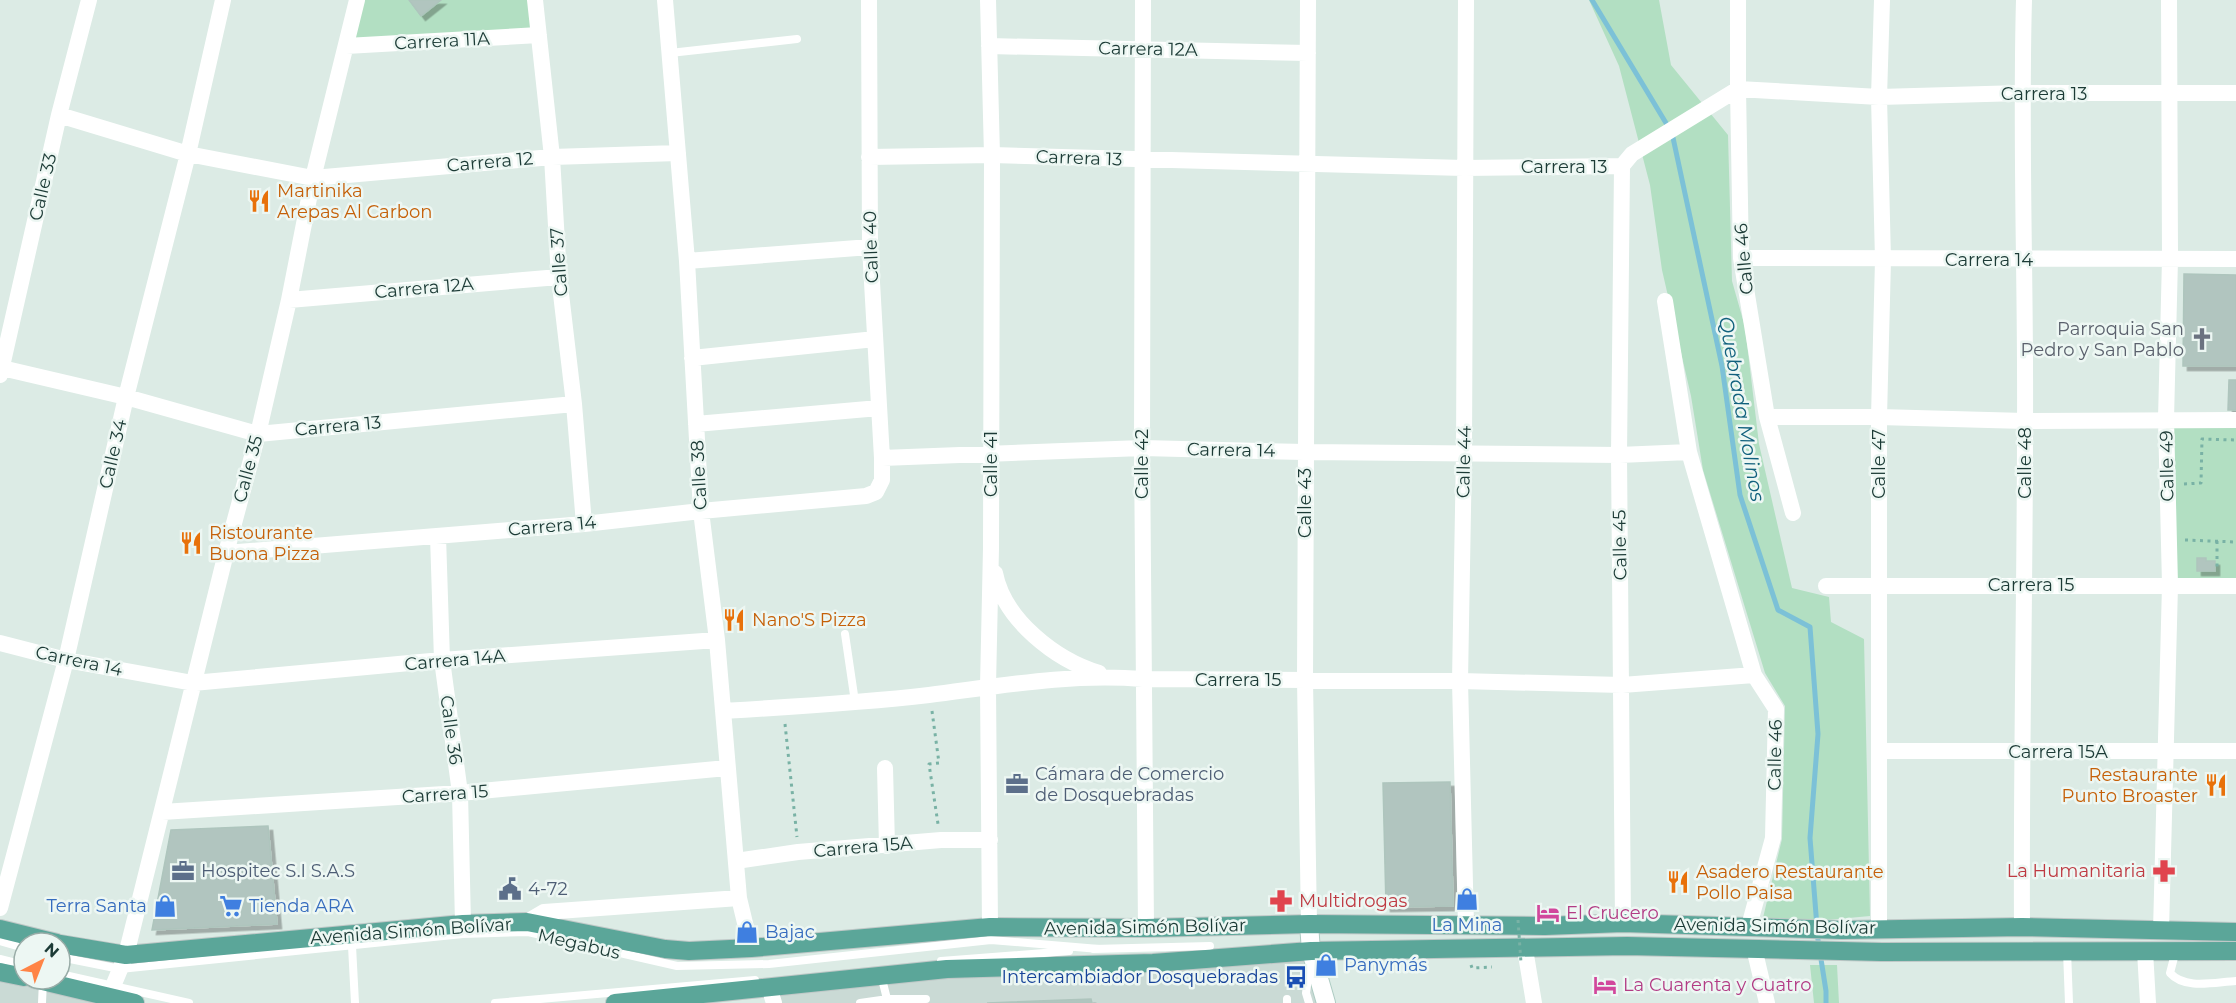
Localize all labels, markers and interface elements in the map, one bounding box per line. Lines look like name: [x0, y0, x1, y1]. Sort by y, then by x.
street label: Carrera 11A: [394, 28, 491, 54]
street label: Carrera 12A: [1098, 37, 1198, 61]
street label: Carrera 13: [2001, 83, 2087, 105]
street label: Carrera 13: [1035, 145, 1123, 171]
street label: Carrera 12: [446, 147, 534, 177]
street label: Calle 33: [25, 151, 61, 223]
street label: Carrera 13: [1521, 156, 1607, 178]
place label: Martinika Arepas Al Carbon: [277, 180, 432, 223]
restaurant icon: Martinika Arepas Al Carbon: [246, 188, 272, 214]
street label: Calle 40: [859, 210, 883, 284]
street label: Calle 46: [1730, 222, 1758, 296]
street label: Calle 37: [546, 227, 572, 297]
street label: Carrera 14: [1945, 249, 2033, 271]
street label: Carrera 12A: [373, 273, 475, 303]
water label: Quebrada Molinos: [1714, 314, 1770, 504]
place label: Parroquia San Pedro y San Pablo: [2021, 318, 2184, 361]
church icon: Parroquia San Pedro y San Pablo: [2189, 326, 2215, 352]
street label: Carrera 13: [294, 411, 382, 441]
street label: Calle 34: [94, 417, 132, 491]
street label: Calle 44: [1452, 426, 1476, 498]
street label: Calle 48: [2014, 427, 2036, 499]
street label: Calle 42: [1131, 429, 1153, 499]
street label: Calle 47: [1868, 429, 1890, 499]
street label: Calle 49: [2155, 430, 2179, 502]
street label: Calle 41: [980, 431, 1002, 497]
street label: Calle 35: [228, 433, 268, 505]
street label: Carrera 14: [1187, 438, 1275, 462]
street label: Calle 38: [686, 439, 712, 511]
street label: Calle 43: [1294, 468, 1316, 538]
street label: Calle 45: [1608, 510, 1632, 580]
street label: Carrera 14: [507, 511, 597, 541]
place label: Ristourante Buona Pizza: [209, 522, 320, 565]
restaurant icon: Ristourante Buona Pizza: [178, 530, 204, 556]
street label: Carrera 15: [1988, 574, 2074, 596]
restaurant icon: Nano'S Pizza: [721, 607, 747, 633]
place label: Nano'S Pizza: [752, 609, 867, 631]
street label: Carrera 14: [33, 641, 125, 681]
street label: Carrera 14A: [404, 645, 507, 675]
street label: Carrera 15: [1195, 669, 1281, 691]
street label: Calle 36: [435, 694, 467, 766]
street label: Calle 46: [1763, 719, 1787, 791]
street label: Carrera 15A: [2008, 741, 2108, 763]
place label: Cámara de Comercio de Dosquebradas: [1035, 763, 1224, 806]
place label: Restaurante Punto Broaster: [2062, 764, 2198, 807]
office icon: Cámara de Comercio de Dosquebradas: [1004, 771, 1030, 797]
restaurant icon: Restaurante Punto Broaster: [2203, 772, 2229, 798]
street label: Carrera 15: [401, 780, 489, 808]
street label: Carrera 15A: [812, 832, 914, 862]
office icon: Hospitec S.I S.A.S: [170, 858, 196, 884]
pharmacy icon: La Humanitaria: [2151, 858, 2177, 884]
place label: Hospitec S.I S.A.S: [201, 860, 355, 882]
place label: La Humanitaria: [2007, 860, 2146, 882]
place label: Asadero Restaurante Pollo Paisa: [1696, 861, 1884, 904]
restaurant icon: Asadero Restaurante Pollo Paisa: [1665, 869, 1691, 895]
public building icon: 4-72: [497, 876, 523, 902]
place label: 4-72: [528, 878, 568, 900]
shop icon: La Mina: [1454, 886, 1480, 912]
pharmacy icon: Multidrogas: [1268, 888, 1294, 914]
place label: Multidrogas: [1299, 890, 1408, 912]
shop icon: Terra Santa: [152, 893, 178, 919]
supermarket icon: Tienda ARA: [218, 893, 244, 919]
place label: Terra Santa: [46, 895, 147, 917]
place label: Tienda ARA: [249, 895, 354, 917]
hotel icon: El Crucero: [1535, 900, 1561, 926]
place label: El Crucero: [1566, 902, 1659, 924]
street label: Avenida Simón Bolívar: [309, 913, 513, 949]
street label: Avenida Simón Bolívar: [1674, 913, 1876, 939]
street label: Avenida Simón Bolívar: [1044, 914, 1246, 940]
place label: La Mina: [1432, 914, 1502, 936]
shop icon: Bajac: [734, 919, 760, 945]
place label: Bajac: [765, 921, 815, 943]
street label: Megabus: [536, 924, 623, 964]
north arrow: [12, 931, 72, 991]
text: N: [41, 939, 63, 962]
shop icon: Panymás: [1313, 952, 1339, 978]
place label: Panymás: [1344, 954, 1428, 976]
bus stop icon: Intercambiador Dosquebradas: [1283, 964, 1309, 990]
place label: Intercambiador Dosquebradas: [1002, 966, 1278, 988]
hotel icon: La Cuarenta y Cuatro: [1592, 972, 1618, 998]
place label: La Cuarenta y Cuatro: [1623, 974, 1812, 996]

